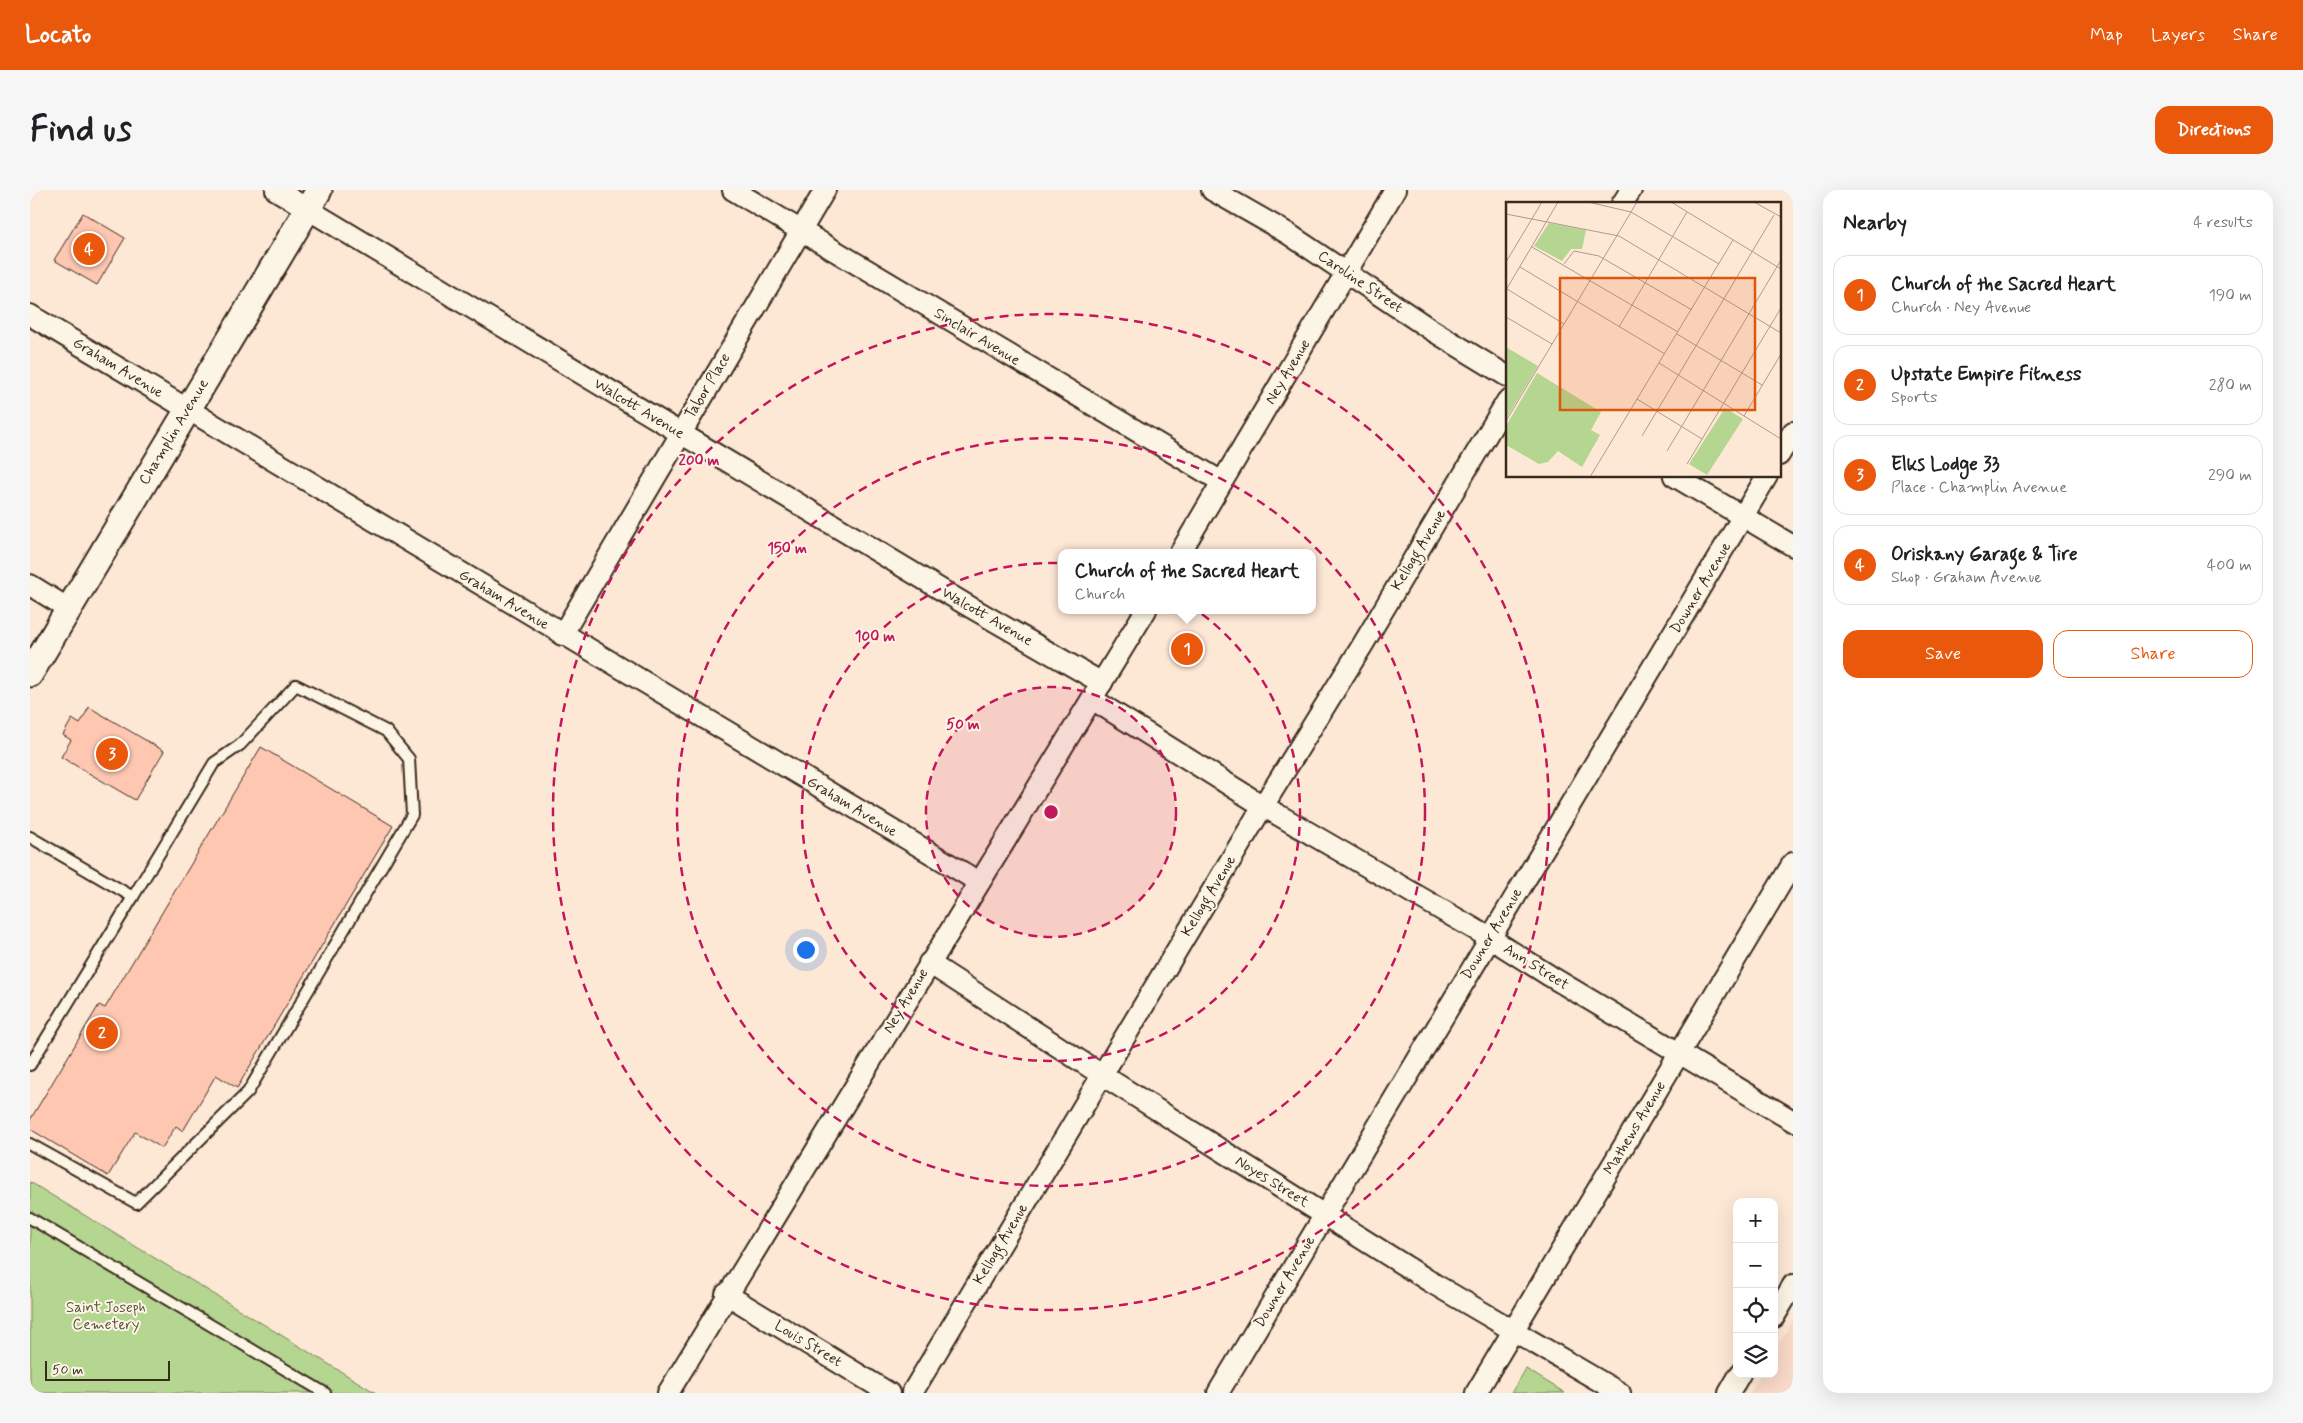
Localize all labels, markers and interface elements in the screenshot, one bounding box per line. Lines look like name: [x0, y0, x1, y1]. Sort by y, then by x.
text: Locato: [25, 20, 91, 51]
text: Map: [2090, 23, 2123, 47]
text: Layers: [2151, 23, 2205, 47]
text: Share: [2233, 23, 2278, 47]
button: Directions: [2155, 106, 2273, 154]
text: Find us: [30, 107, 132, 153]
inset map: [1506, 202, 1780, 478]
text: Nearby: [1843, 209, 1907, 237]
text: 4 results: [2193, 212, 2253, 233]
pin: 4: [73, 230, 105, 268]
street label: Caroline Street: [1314, 246, 1407, 318]
text: Church of the Sacred Heart: [1891, 272, 2116, 297]
text: 1: [1856, 285, 1864, 306]
text: 190 m: [2209, 285, 2252, 306]
text: Church · Ney Avenue: [1891, 297, 2031, 318]
street label: Sinclair Avenue: [930, 303, 1024, 371]
street label: Graham Avenue: [69, 333, 167, 403]
street label: Ney Avenue: [1261, 336, 1315, 408]
street label: Tabor Place: [681, 349, 736, 423]
text: Upstate Empire Fitness: [1891, 362, 2081, 387]
street label: Walcott Avenue: [590, 374, 688, 444]
street label: Champlin Avenue: [134, 375, 214, 489]
text: 2: [1856, 375, 1864, 396]
text: 280 m: [2209, 375, 2252, 396]
text: Sports: [1891, 387, 1937, 408]
text: 200 m: [679, 451, 720, 471]
text: Elks Lodge 33: [1891, 452, 2000, 477]
text: 3: [1856, 465, 1864, 486]
text: 290 m: [2208, 465, 2252, 486]
text: Place · Champlin Avenue: [1891, 477, 2067, 498]
street label: Kellogg Avenue: [1387, 506, 1452, 595]
street label: Downer Avenue: [1666, 538, 1736, 638]
text: 150 m: [767, 539, 807, 559]
text: Oriskany Garage & Tire: [1891, 542, 2078, 567]
popup: [1058, 549, 1316, 614]
text: 4: [1855, 555, 1865, 576]
text: 400 m: [2207, 555, 2252, 576]
text: Church of the Sacred Heart: [1075, 559, 1299, 584]
street label: Graham Avenue: [455, 565, 553, 635]
text: Shop · Graham Avenue: [1891, 567, 2042, 588]
street label: Walcott Avenue: [938, 583, 1036, 651]
text: Church: [1075, 584, 1125, 605]
text: 100 m: [855, 627, 895, 647]
pin: 1: [1171, 630, 1203, 668]
button: Save: [1843, 630, 2043, 678]
button: Share: [2053, 630, 2253, 678]
text: 50 m: [946, 715, 980, 735]
pin: 3: [96, 735, 128, 773]
street label: Graham Avenue: [803, 772, 901, 842]
centre of rings: [1042, 803, 1060, 821]
street label: Kellogg Avenue: [1177, 852, 1242, 941]
street label: Downer Avenue: [1457, 884, 1527, 984]
your location: [793, 937, 819, 963]
street label: Ann Street: [1500, 939, 1572, 995]
street label: Ney Avenue: [879, 965, 933, 1037]
pin: 2: [86, 1014, 118, 1052]
street label: Mathews Avenue: [1599, 1077, 1671, 1179]
street label: Noyes Street: [1231, 1151, 1313, 1213]
map controls: [1733, 1198, 1778, 1378]
button: +: [1733, 1198, 1778, 1243]
street label: Kellogg Avenue: [969, 1200, 1034, 1289]
street label: Downer Avenue: [1250, 1232, 1320, 1332]
button: −: [1733, 1243, 1778, 1288]
button: locate: [1733, 1288, 1778, 1333]
park label: Saint Joseph Cemetery: [66, 1298, 146, 1335]
street label: Louis Street: [770, 1316, 846, 1372]
button: layers: [1733, 1333, 1778, 1378]
scale bar: [45, 1358, 170, 1381]
text: 50 m: [52, 1361, 83, 1379]

